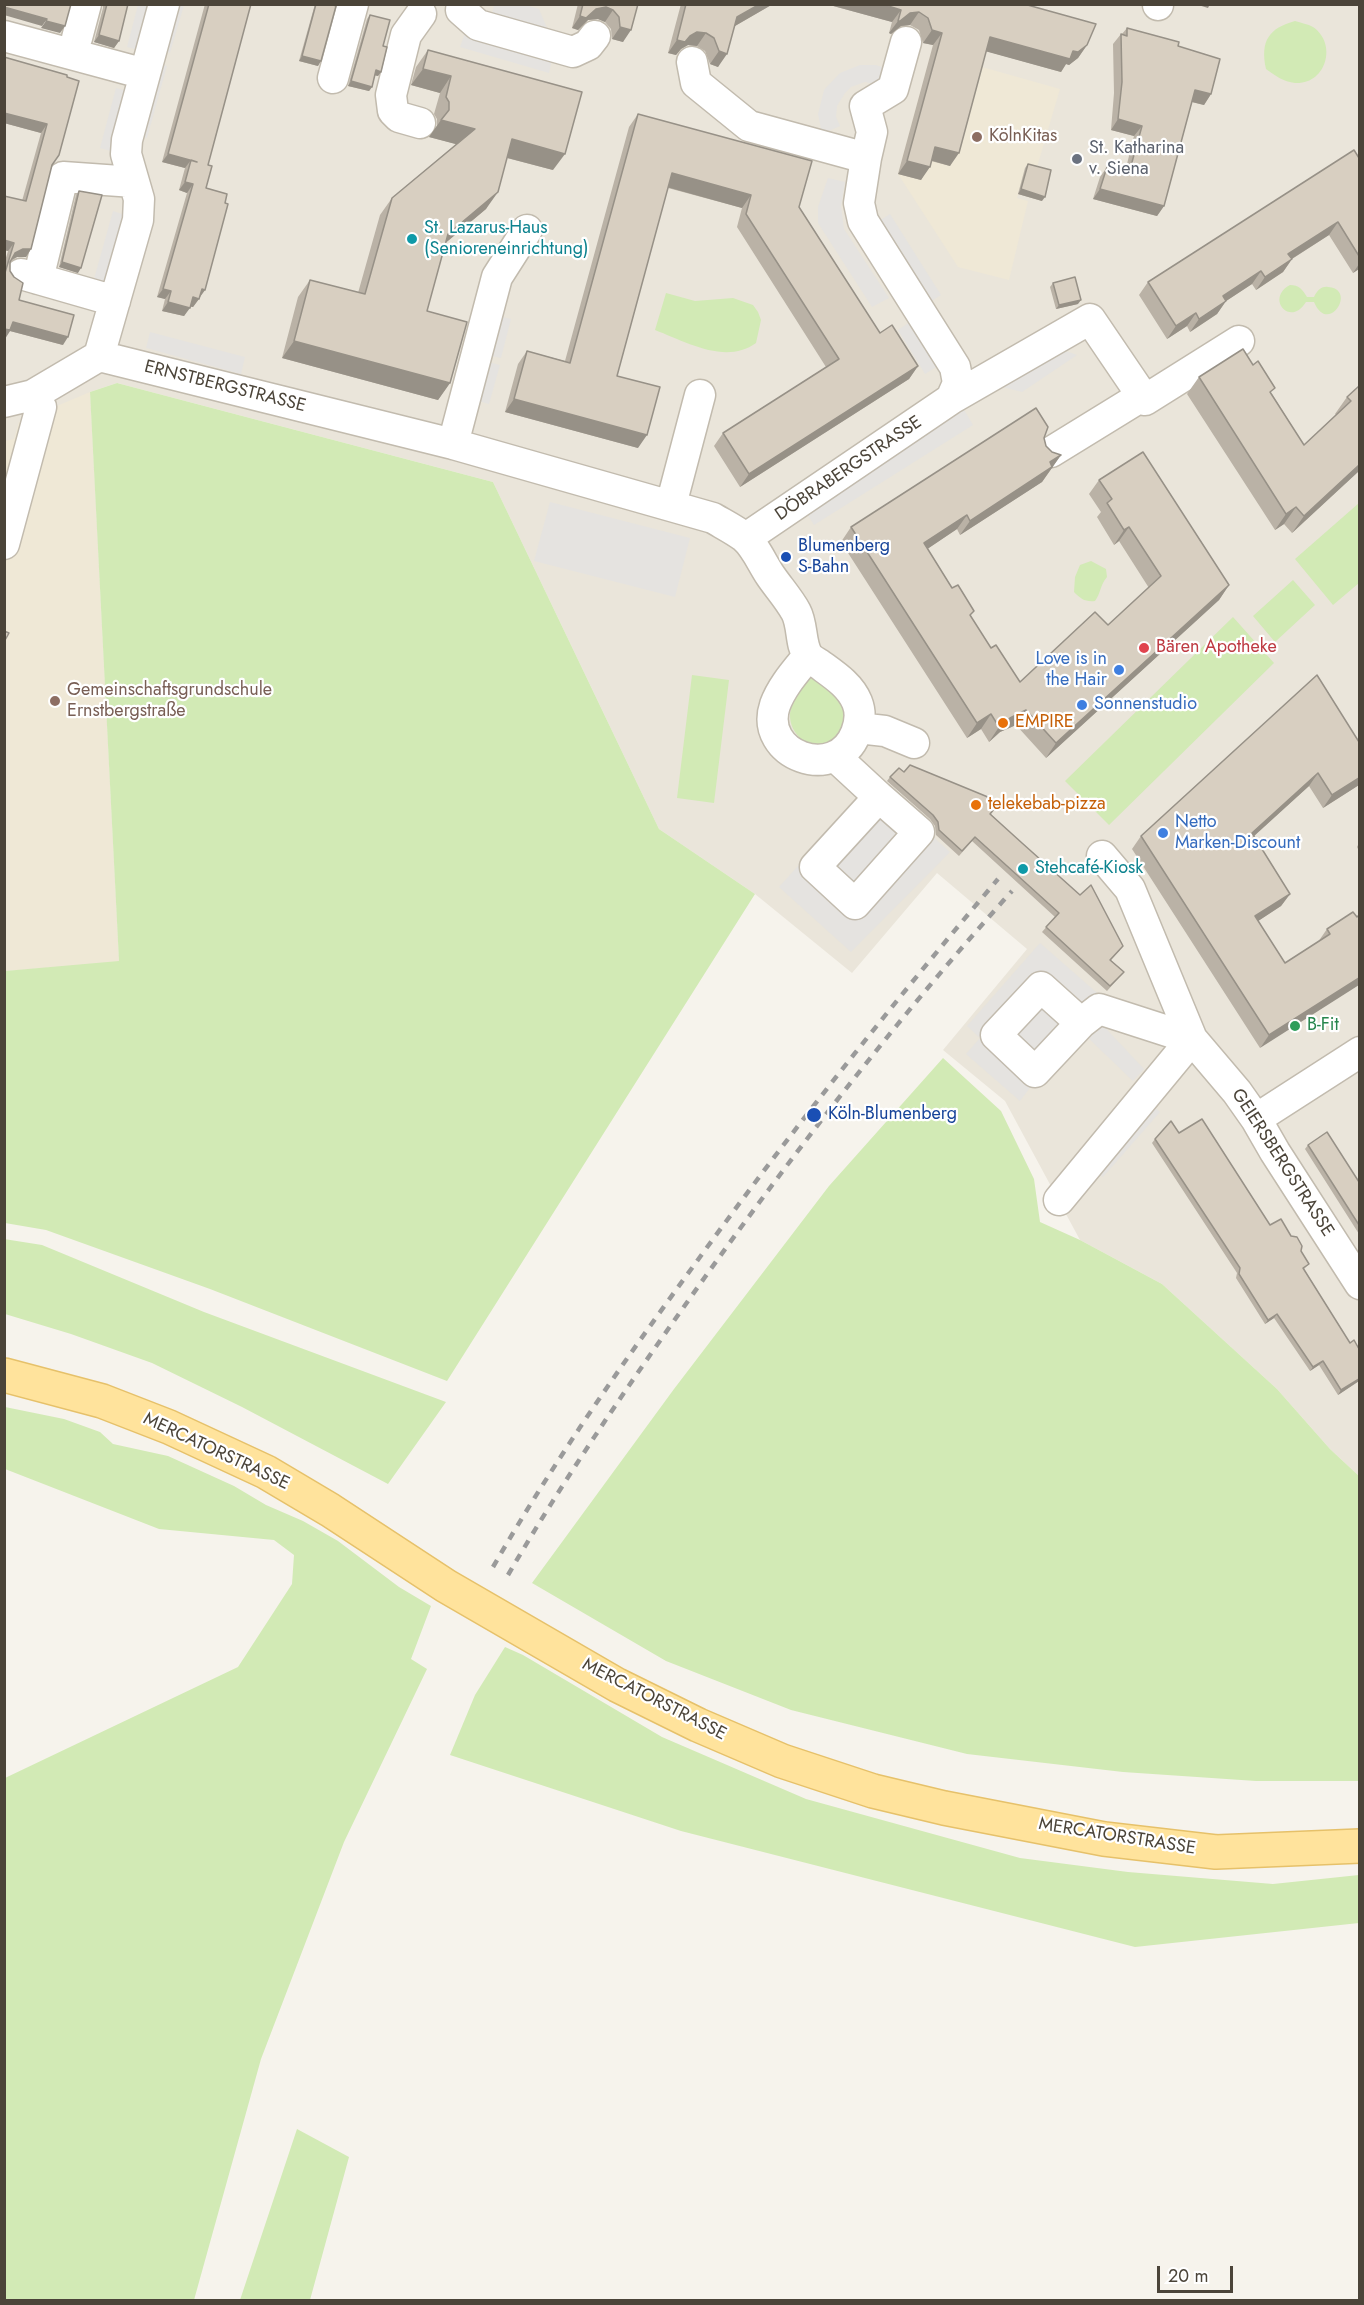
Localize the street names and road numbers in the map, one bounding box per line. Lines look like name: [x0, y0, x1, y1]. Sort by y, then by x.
street label: ERNSTBERGSTRASSE: [142, 356, 308, 418]
street label: DÖBRABERGSTRASSE: [772, 412, 926, 526]
street label: GEIERSBERGSTRASSE: [1226, 1085, 1338, 1241]
street label: MERCATORSTRASSE: [139, 1409, 293, 1495]
street label: MERCATORSTRASSE: [578, 1654, 730, 1746]
street label: MERCATORSTRASSE: [1037, 1814, 1197, 1860]

